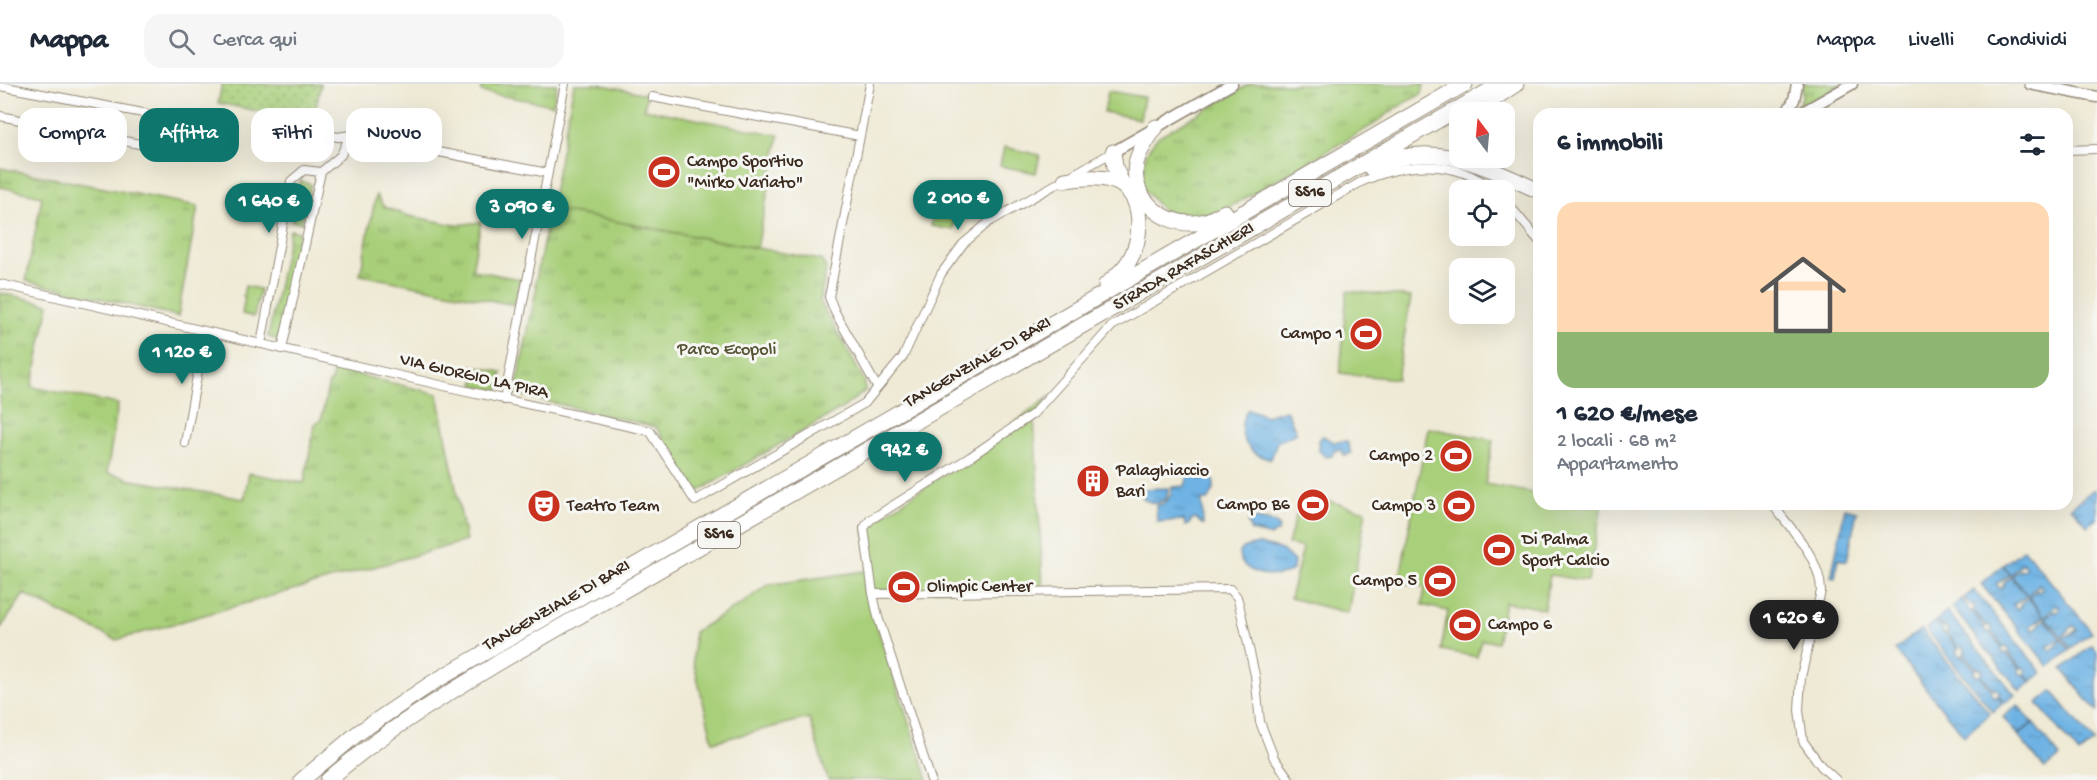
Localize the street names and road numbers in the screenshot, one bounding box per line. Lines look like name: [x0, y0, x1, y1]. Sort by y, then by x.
road number: SS16: [1289, 180, 1331, 206]
street label: STRADA RAFASCHIERI: [1110, 218, 1258, 316]
street label: TANGENZIALE DI BARI: [900, 312, 1055, 414]
street label: VIA GIORGIO LA PIRA: [397, 349, 552, 405]
road number: SS16: [698, 522, 740, 548]
street label: TANGENZIALE DI BARI: [479, 555, 634, 657]

